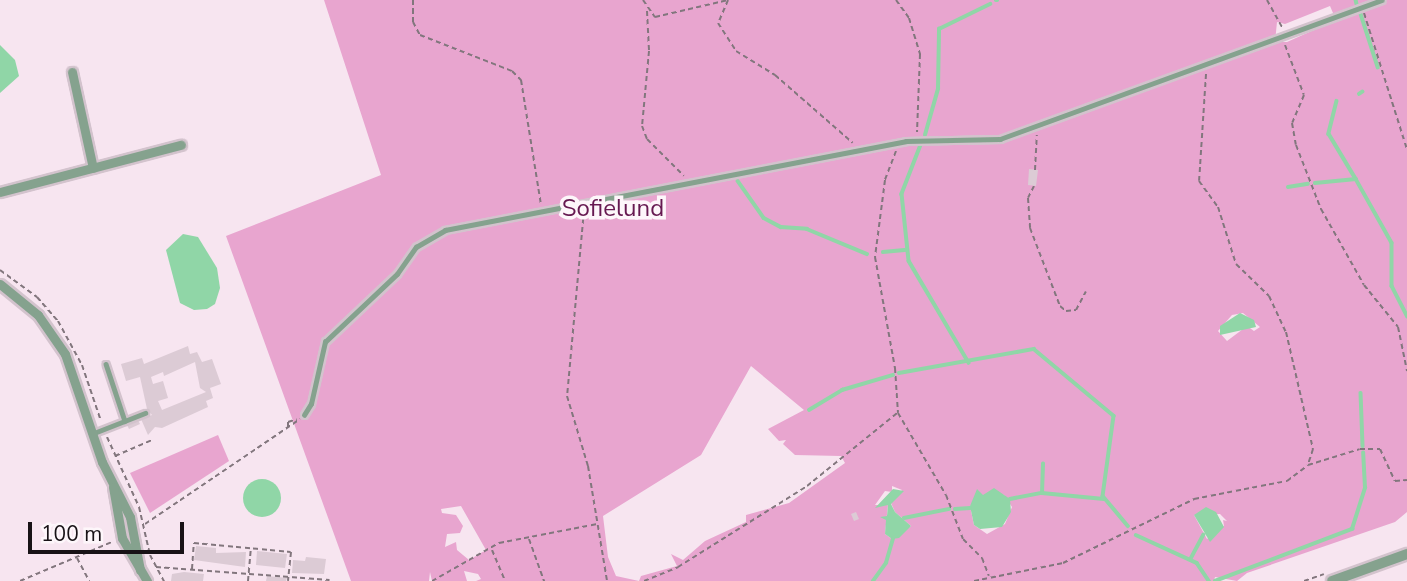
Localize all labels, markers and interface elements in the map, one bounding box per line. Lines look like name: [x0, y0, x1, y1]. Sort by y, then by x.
park label: Sofielund: [562, 195, 664, 223]
scale bar: [32, 508, 187, 552]
text: 100 m: [41, 520, 102, 548]

